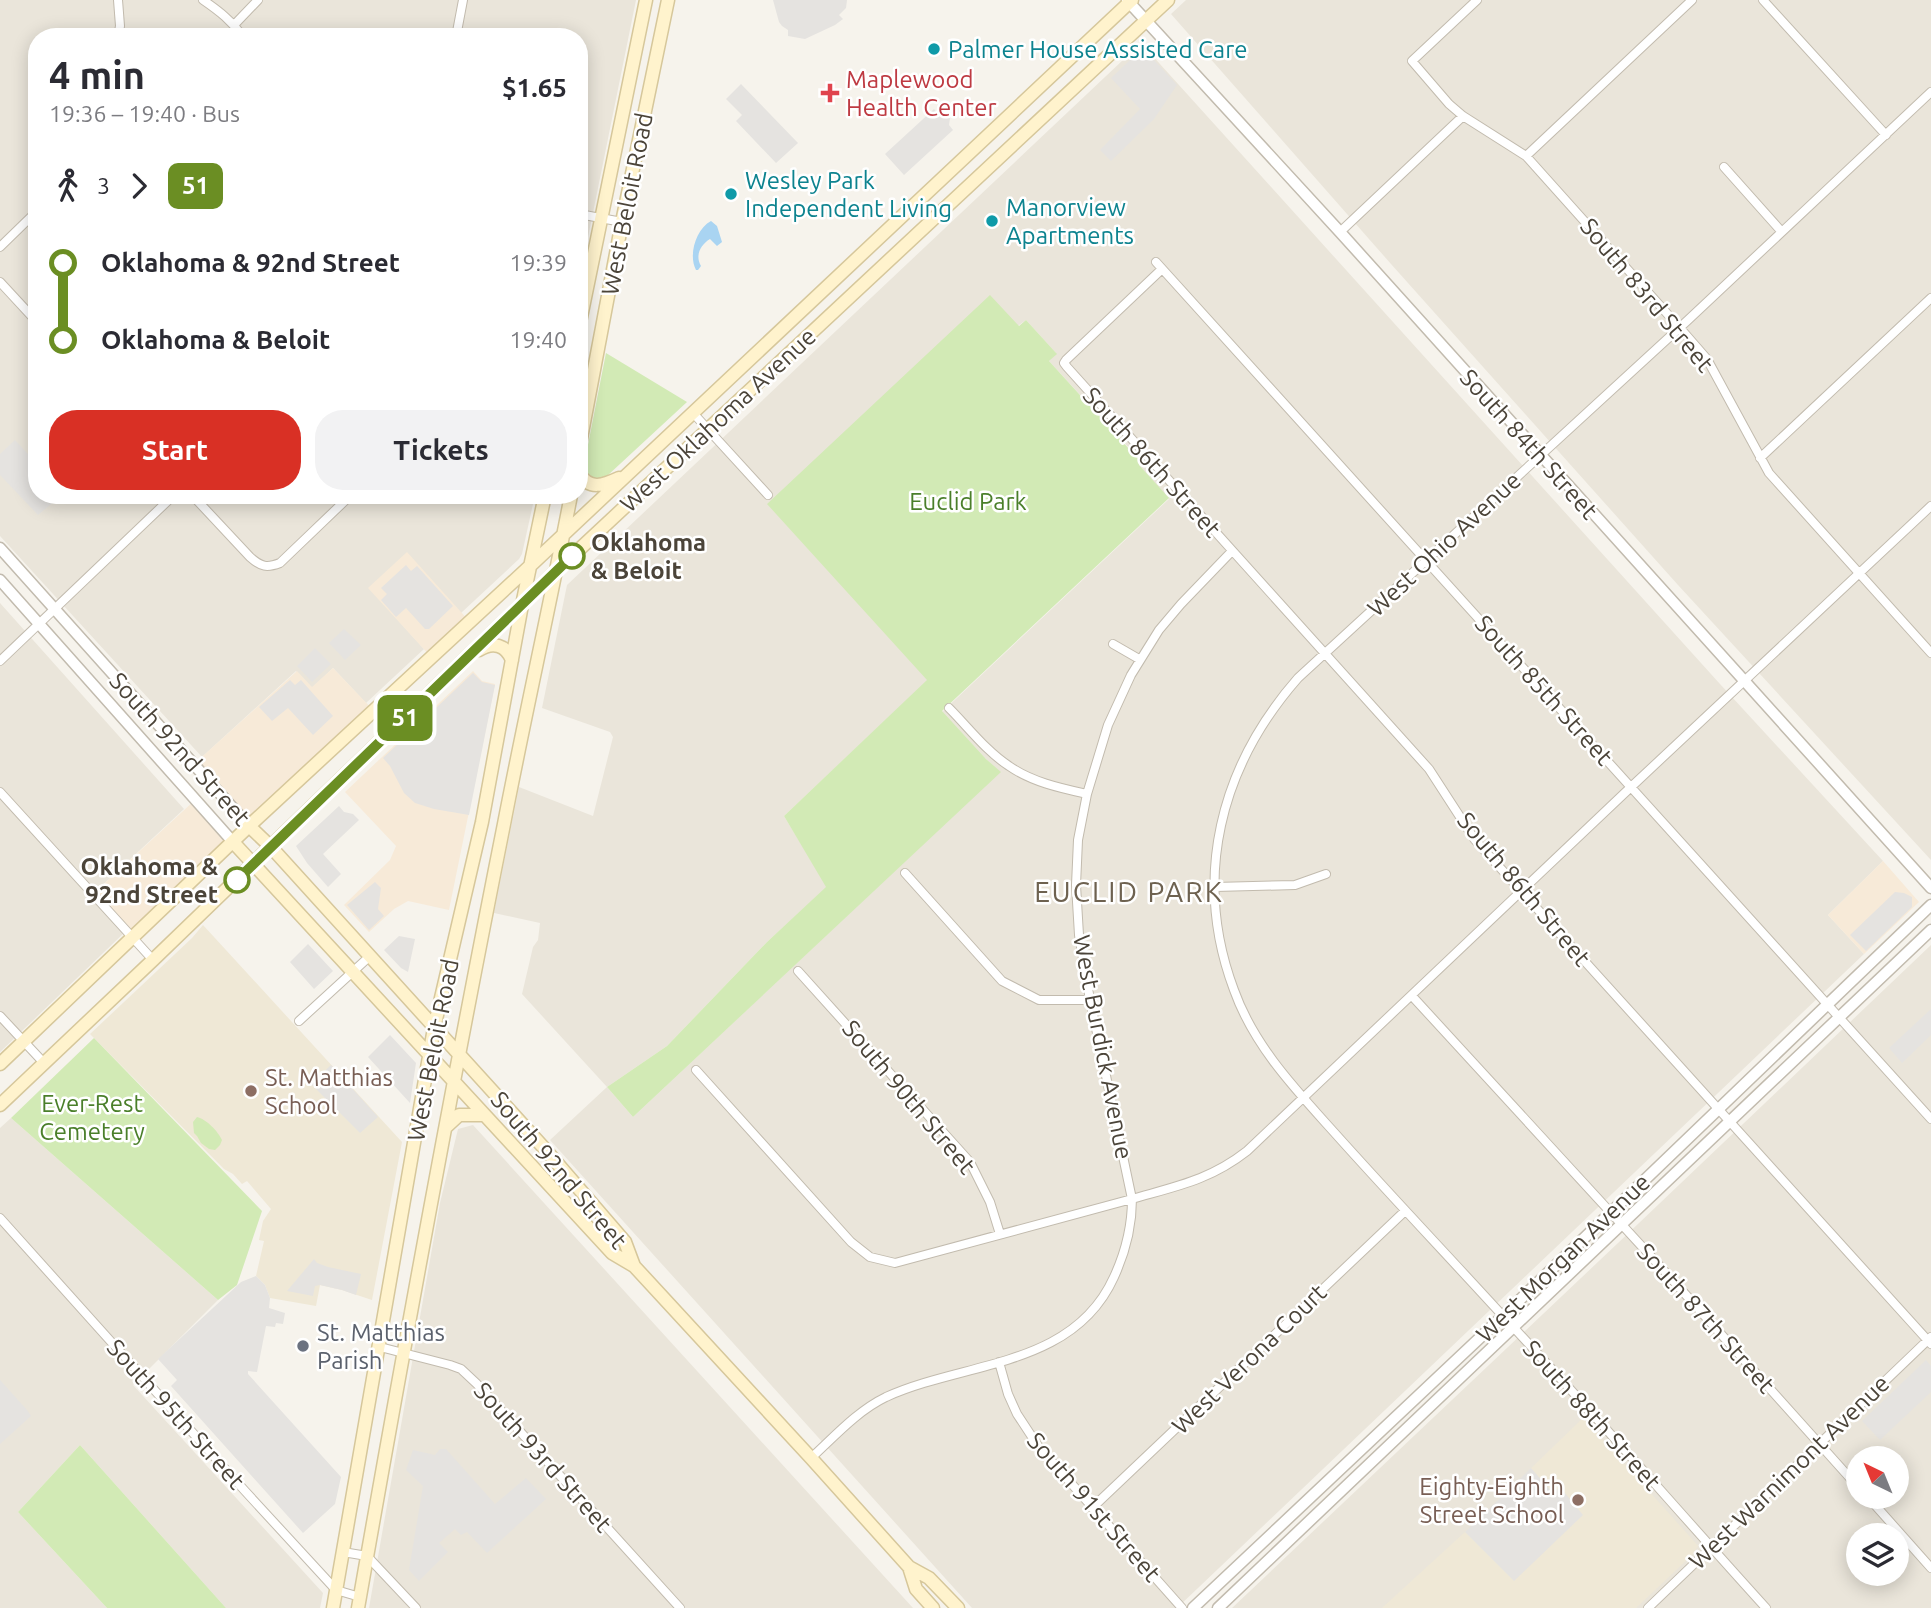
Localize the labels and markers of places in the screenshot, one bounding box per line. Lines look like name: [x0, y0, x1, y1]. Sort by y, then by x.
place label: Palmer House Assisted Care: [948, 36, 1248, 63]
marker: Palmer House Assisted Care: [926, 41, 942, 57]
place label: Maplewood Health Center: [846, 66, 997, 121]
marker: Maplewood Health Center: [820, 83, 840, 103]
place label: Wesley Park Independent Living: [745, 167, 952, 222]
marker: Wesley Park Independent Living: [723, 186, 739, 202]
place label: Manorview Apartments: [1006, 194, 1134, 249]
marker: Manorview Apartments: [984, 213, 1000, 229]
place label: Oklahoma & Beloit: [591, 529, 706, 584]
marker: Oklahoma & Beloit: [559, 543, 585, 569]
place label: Oklahoma & 92nd Street: [81, 853, 218, 908]
marker: Oklahoma & 92nd Street: [224, 867, 250, 893]
place label: St. Matthias School: [265, 1064, 393, 1119]
marker: St. Matthias School: [243, 1083, 259, 1099]
place label: St. Matthias Parish: [317, 1319, 445, 1374]
marker: St. Matthias Parish: [295, 1338, 311, 1354]
place label: Eighty-Eighth Street School: [1419, 1473, 1564, 1528]
marker: Eighty-Eighth Street School: [1570, 1492, 1586, 1508]

